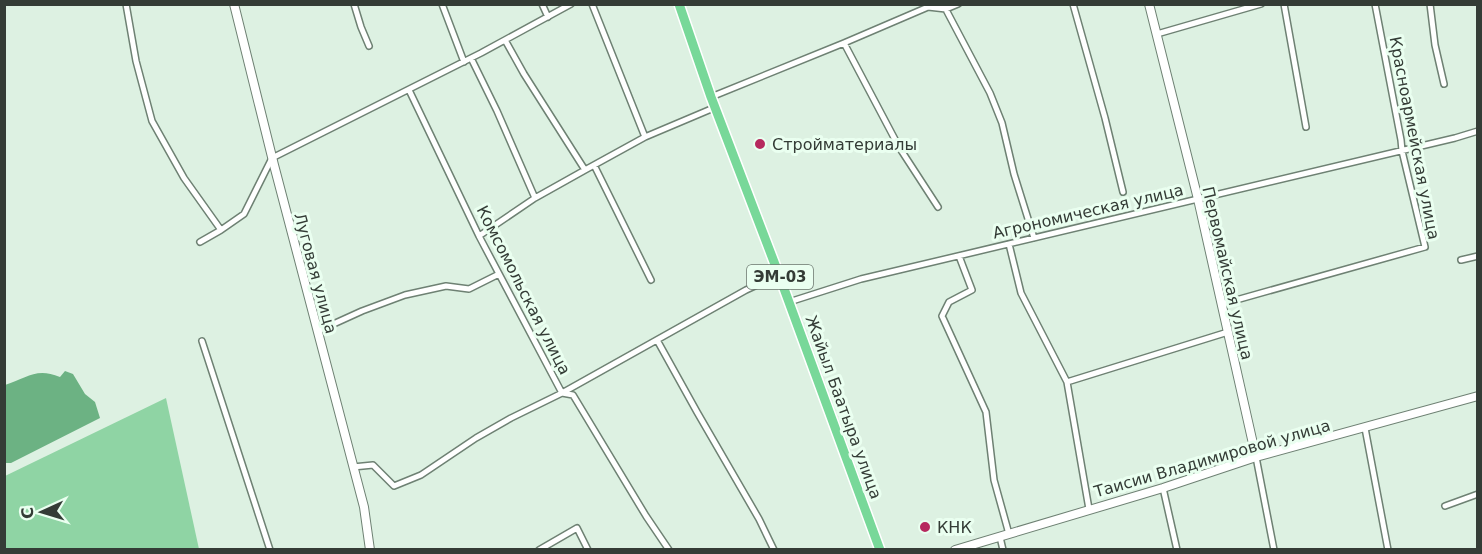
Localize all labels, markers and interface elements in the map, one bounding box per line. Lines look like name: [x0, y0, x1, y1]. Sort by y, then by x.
street label: Красноармейская улица: [1385, 35, 1444, 241]
place label: Стройматериалы: [772, 135, 917, 154]
marker: Стройматериалы: [753, 137, 767, 151]
street label: Агрономическая улица: [991, 180, 1185, 243]
street label: Первомайская улица: [1198, 185, 1257, 362]
street label: Комсомольская улица: [473, 203, 574, 378]
street label: Луговая улица: [290, 211, 341, 336]
road number: ЭМ-03: [747, 265, 813, 289]
street label: Жайыл Баатыра улица: [801, 313, 886, 501]
street label: Таисии Владимировой улица: [1091, 416, 1333, 502]
north arrow: [12, 482, 72, 542]
text: С: [18, 506, 37, 520]
place label: КНК: [937, 518, 972, 537]
marker: КНК: [918, 520, 932, 534]

